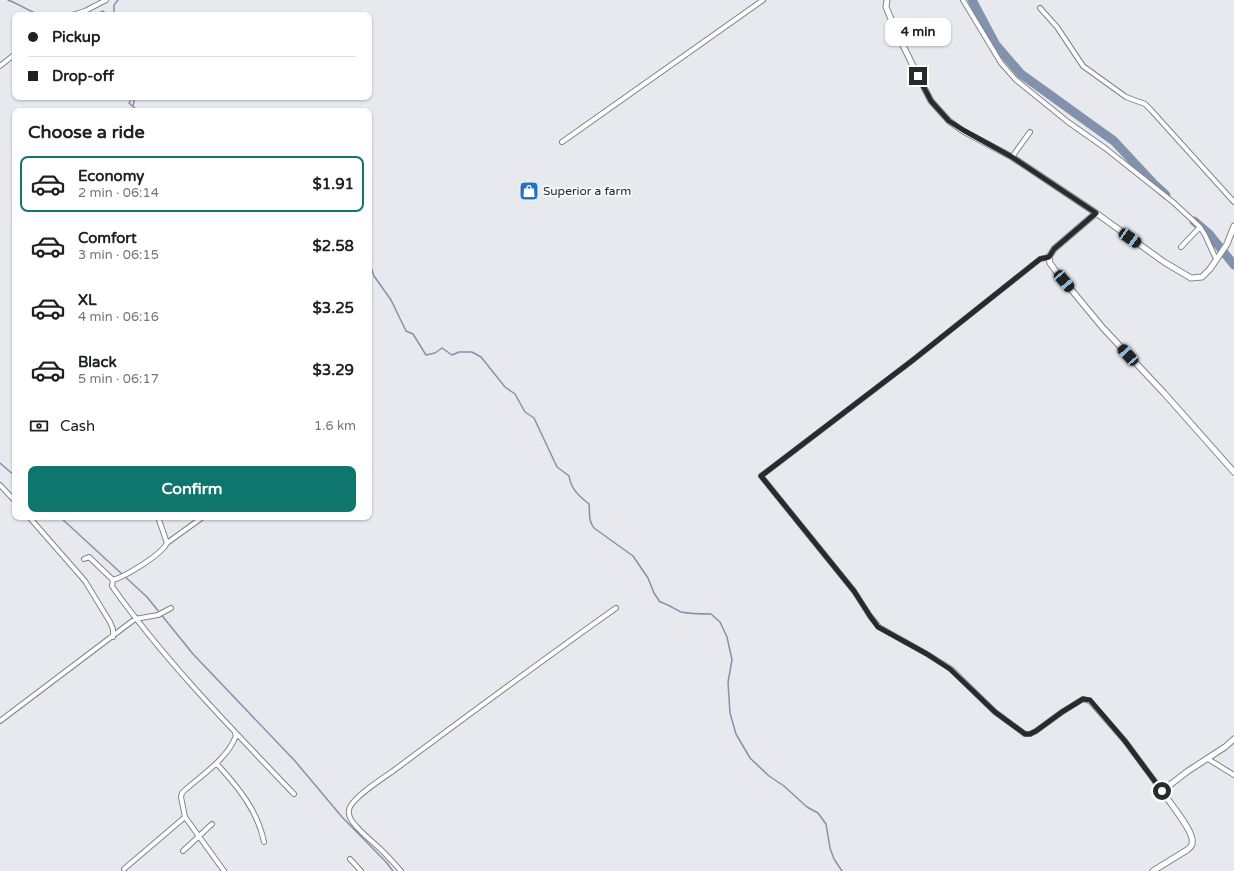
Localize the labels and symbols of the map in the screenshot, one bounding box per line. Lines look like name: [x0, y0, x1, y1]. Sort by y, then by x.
callout: 4 min: [885, 18, 951, 46]
route end: [909, 67, 927, 85]
shop icon: Superior a farm: [518, 180, 540, 202]
place label: Superior a farm: [543, 184, 631, 198]
car: [1117, 226, 1143, 250]
car: [1052, 268, 1076, 294]
car: [1116, 342, 1140, 368]
route start: [1153, 782, 1171, 800]

